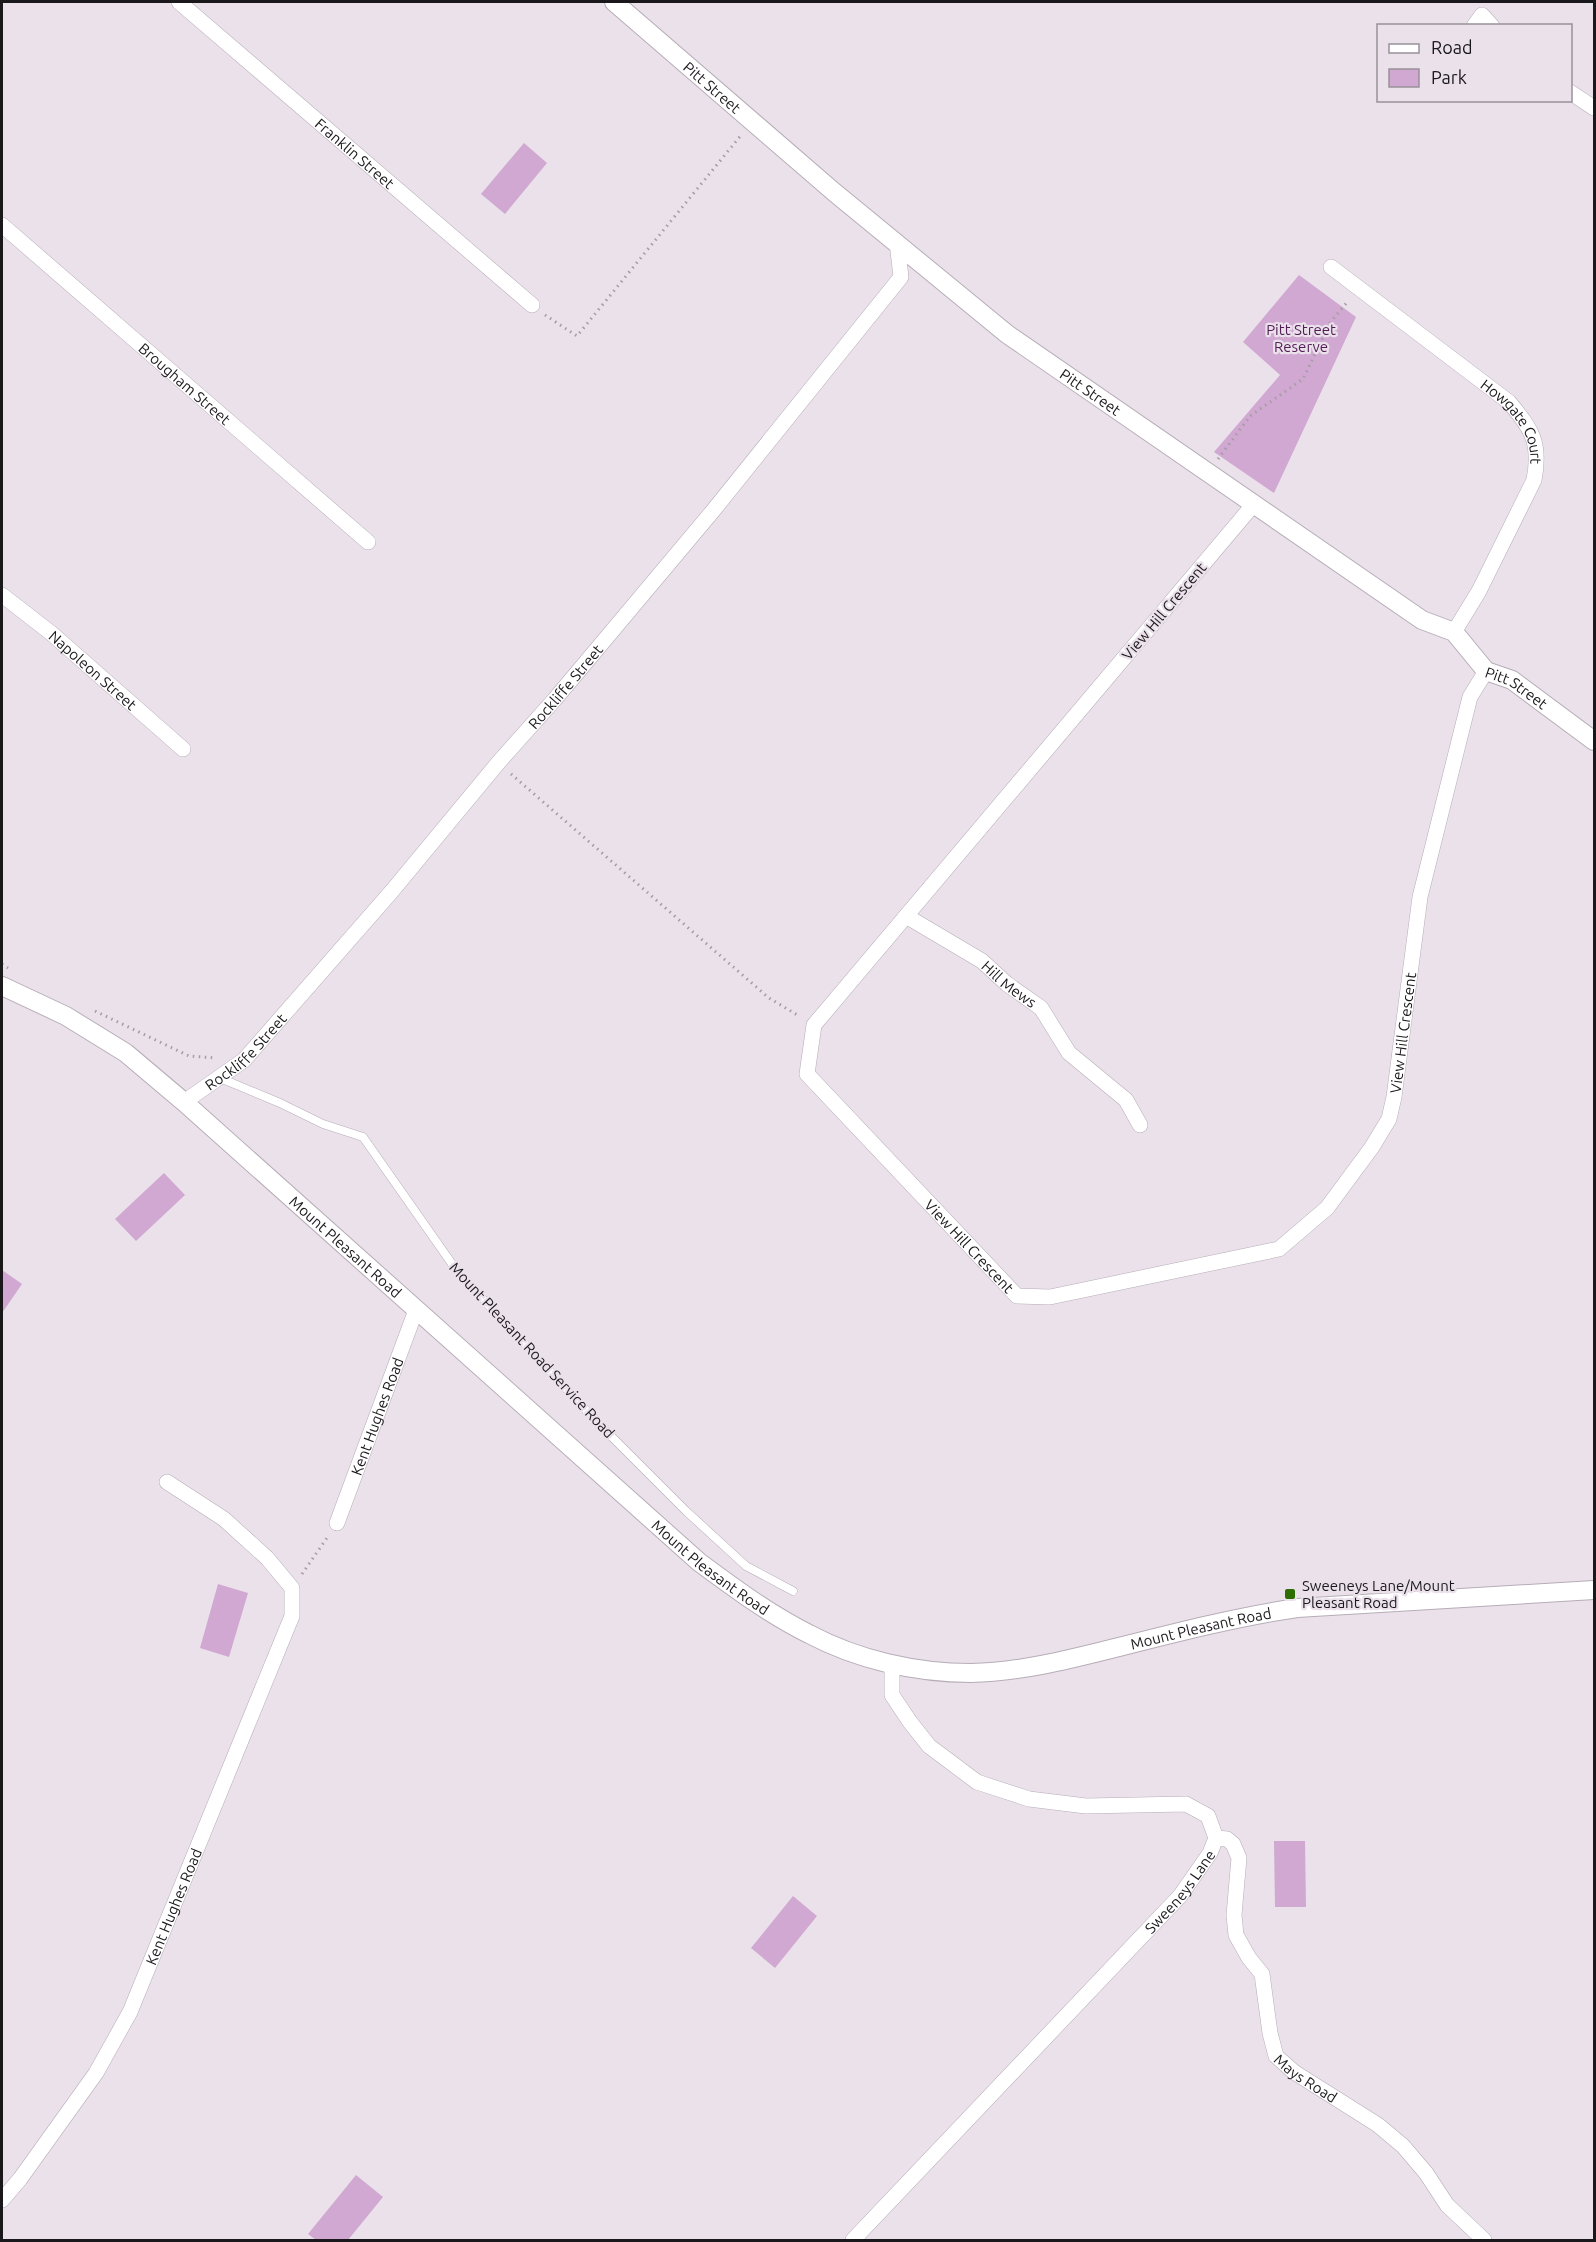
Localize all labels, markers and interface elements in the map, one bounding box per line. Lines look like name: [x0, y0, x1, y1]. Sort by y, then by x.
legend: [1377, 24, 1572, 102]
text: Road: [1431, 37, 1473, 57]
street label: Pitt Street: [680, 58, 744, 116]
text: Park: [1431, 67, 1467, 87]
street label: Franklin Street: [312, 115, 398, 192]
park label: Pitt Street Reserve: [1266, 321, 1336, 355]
street label: Brougham Street: [136, 339, 234, 428]
street label: Pitt Street: [1057, 365, 1124, 418]
street label: Howgate Court: [1478, 375, 1545, 464]
street label: View Hill Crescent: [1118, 559, 1210, 663]
street label: Napoleon Street: [46, 627, 140, 713]
street label: Rockliffe Street: [524, 641, 606, 732]
street label: Pitt Street: [1483, 663, 1551, 712]
street label: Hill Mews: [979, 957, 1040, 1011]
street label: View Hill Crescent: [1386, 971, 1419, 1094]
street label: Rockliffe Street: [202, 1010, 290, 1093]
street label: Mount Pleasant Road: [286, 1192, 405, 1301]
street label: View Hill Crescent: [922, 1196, 1018, 1296]
street label: Mount Pleasant Road Service Road: [446, 1259, 618, 1441]
street label: Kent Hughes Road: [347, 1355, 406, 1477]
street label: Mount Pleasant Road: [649, 1516, 773, 1618]
place label: Sweeneys Lane/Mount Pleasant Road: [1302, 1577, 1455, 1611]
marker: Sweeneys Lane/Mount Pleasant Road: [1283, 1587, 1297, 1601]
street label: Mount Pleasant Road: [1128, 1604, 1273, 1652]
street label: Kent Hughes Road: [142, 1846, 205, 1967]
street label: Sweeneys Lane: [1141, 1846, 1218, 1936]
street label: Mays Road: [1271, 2050, 1340, 2106]

